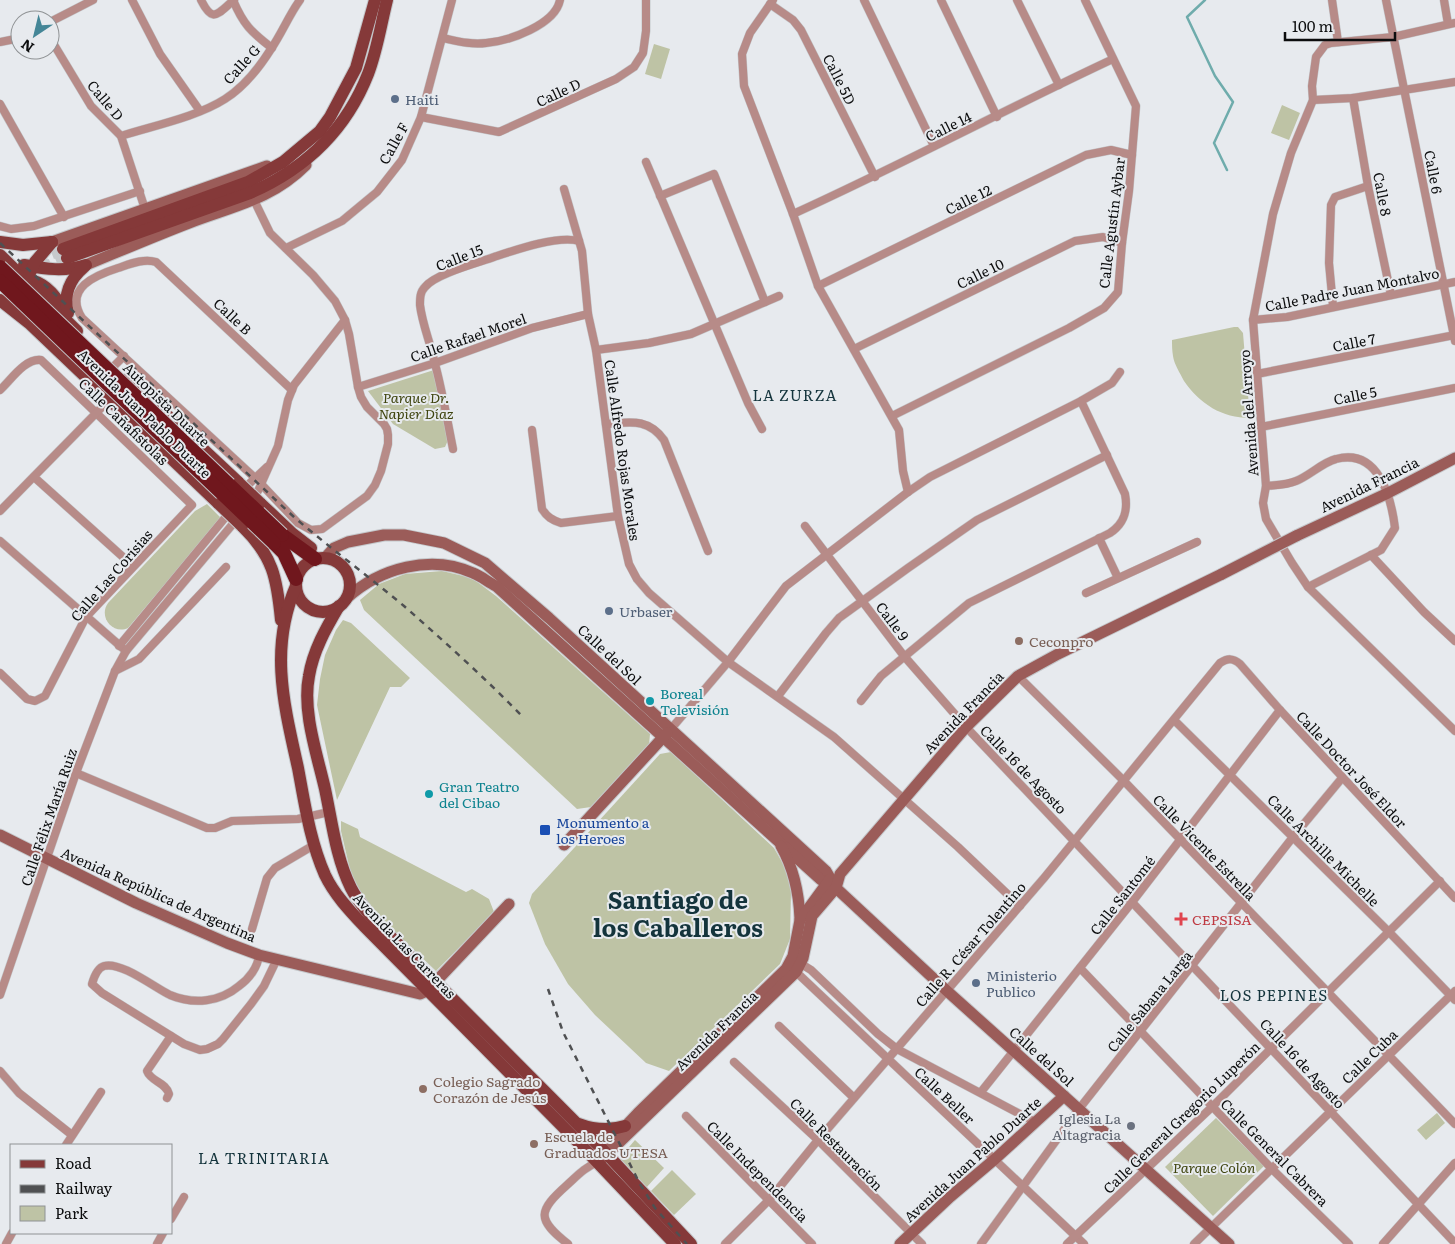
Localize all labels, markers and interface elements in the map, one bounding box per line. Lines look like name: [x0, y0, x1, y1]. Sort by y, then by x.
north arrow: [10, 10, 60, 60]
scale bar: [1285, 10, 1395, 42]
text: 100 m: [1292, 14, 1333, 37]
text: N: [16, 35, 38, 58]
street label: Calle G: [218, 39, 264, 88]
street label: Calle 5D: [819, 50, 861, 108]
street label: Calle D: [532, 73, 584, 111]
street label: Calle D: [83, 75, 129, 125]
place label: Haiti: [405, 89, 439, 109]
marker: Haiti: [389, 93, 401, 105]
street label: Calle 14: [921, 106, 975, 146]
street label: Calle F: [373, 118, 413, 168]
street label: Calle 6: [1420, 148, 1448, 196]
street label: Calle Agustín Aybar: [1093, 156, 1129, 289]
street label: Calle 8: [1369, 170, 1397, 218]
street label: Calle 12: [941, 179, 995, 219]
street label: Calle 15: [432, 239, 486, 275]
street label: Calle 10: [953, 253, 1007, 293]
street label: Calle Padre Juan Montalvo: [1263, 262, 1441, 316]
street label: Calle B: [209, 293, 257, 339]
street label: Calle Rafael Morel: [407, 308, 529, 366]
street label: Calle 7: [1331, 328, 1377, 356]
street label: Avenida Juan Pablo Duarte: [74, 344, 216, 482]
street label: Avenida del Arroyo: [1234, 349, 1262, 477]
street label: Autopista Duarte: [119, 357, 215, 451]
street label: Calle Alfredo Rojas Morales: [600, 358, 646, 542]
street label: Calle Cañafistolas: [75, 373, 173, 469]
street label: Calle 5: [1332, 381, 1378, 409]
district label: LA ZURZA: [752, 383, 838, 406]
park label: Parque Dr. Napier Díaz: [378, 387, 454, 423]
street label: Avenida Francia: [1316, 451, 1422, 517]
street label: Calle Las Corisias: [65, 525, 157, 625]
street label: Calle 9: [872, 597, 914, 645]
place label: Urbaser: [619, 601, 673, 621]
marker: Urbaser: [603, 605, 615, 617]
street label: Calle del Sol: [574, 619, 646, 689]
place label: Ceconpro: [1029, 631, 1093, 651]
marker: Ceconpro: [1013, 635, 1025, 647]
street label: Avenida Francia: [918, 666, 1008, 758]
place label: Boreal Televisión: [660, 683, 729, 719]
marker: Boreal Televisión: [644, 695, 656, 707]
street label: Calle Doctor José Eldor: [1292, 706, 1412, 832]
street label: Calle 16 de Agosto: [976, 720, 1072, 818]
street label: Calle Félix María Ruiz: [15, 745, 81, 889]
place label: Gran Teatro del Cibao: [439, 776, 519, 812]
marker: Gran Teatro del Cibao: [423, 788, 435, 800]
street label: Calle Vicente Estrella: [1149, 789, 1261, 905]
street label: Calle Archille Michelle: [1263, 789, 1385, 911]
place label: Monumento a los Heroes: [556, 812, 650, 848]
marker: Monumento a los Heroes: [538, 823, 552, 837]
street label: Avenida República de Argentina: [58, 842, 260, 946]
street label: Calle Santomé: [1085, 851, 1159, 939]
street label: Calle R. César Tolentino: [910, 877, 1030, 1011]
district label: Santiago de los Caballeros: [593, 881, 763, 944]
street label: Avenida Las Carreras: [349, 888, 461, 1002]
place label: CEPSISA: [1192, 909, 1252, 929]
marker: CEPSISA: [1174, 912, 1188, 926]
street label: Calle Sabana Larga: [1102, 946, 1197, 1056]
place label: Ministerio Publico: [986, 965, 1057, 1001]
marker: Ministerio Publico: [970, 977, 982, 989]
district label: LOS PEPINES: [1220, 983, 1328, 1006]
street label: Avenida Francia: [670, 985, 762, 1075]
street label: Calle 16 de Agosto: [1256, 1013, 1350, 1113]
street label: Calle del Sol: [1005, 1022, 1079, 1091]
street label: Calle Cuba: [1337, 1024, 1402, 1088]
street label: Calle General Gregorio Luperón: [1098, 1036, 1264, 1198]
street label: Calle Beller: [910, 1062, 980, 1128]
place label: Colegio Sagrado Corazón de Jesús: [433, 1071, 546, 1107]
marker: Colegio Sagrado Corazón de Jesús: [417, 1083, 429, 1095]
street label: Avenida Juan Pablo Duarte: [899, 1092, 1045, 1226]
street label: Calle Restauración: [786, 1093, 888, 1195]
street label: Calle General Cabrera: [1217, 1094, 1334, 1211]
place label: Iglesia La Altagracia: [1052, 1108, 1121, 1144]
street label: Calle Independencia: [703, 1116, 813, 1226]
marker: Iglesia La Altagracia: [1125, 1120, 1137, 1132]
place label: Escuela de Graduados UTESA: [544, 1126, 669, 1162]
marker: Escuela de Graduados UTESA: [528, 1138, 540, 1150]
legend: [10, 1144, 172, 1234]
district label: LA TRINITARIA: [198, 1146, 330, 1169]
text: Road: [55, 1151, 91, 1174]
park label: Parque Colón: [1173, 1157, 1256, 1177]
text: Railway: [55, 1176, 113, 1199]
text: Park: [55, 1201, 89, 1224]

